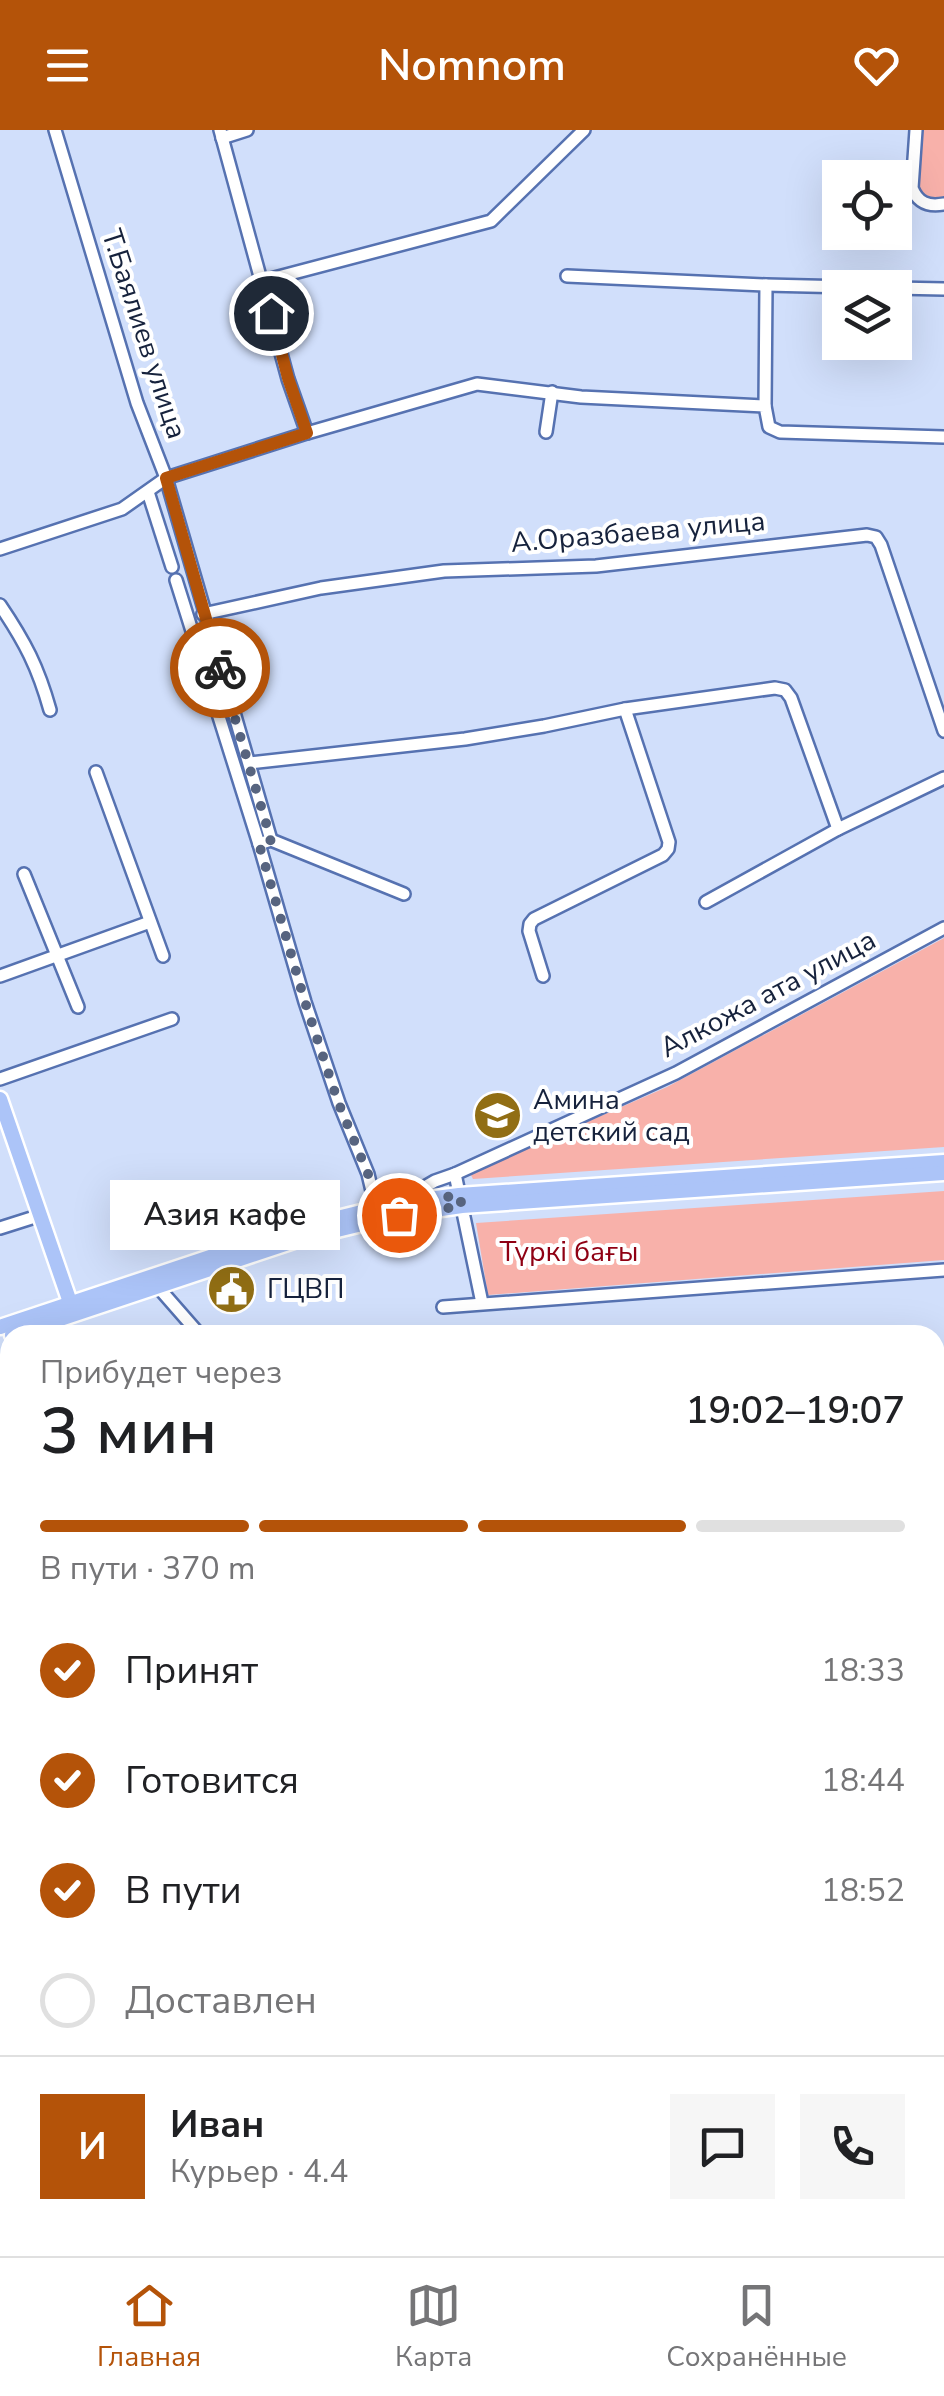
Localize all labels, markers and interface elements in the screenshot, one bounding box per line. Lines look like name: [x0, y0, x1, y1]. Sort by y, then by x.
text: Nomnom: [378, 35, 566, 96]
icon: menu: [40, 38, 95, 93]
icon: heart: [849, 38, 904, 93]
map controls: [822, 160, 912, 360]
button: locate: [822, 160, 912, 250]
street label: Т.Баялиев улица: [92, 224, 196, 444]
button: layers: [822, 270, 912, 360]
pin: [229, 271, 314, 356]
icon: home: [244, 286, 299, 341]
street label: А.Оразбаева улица: [509, 502, 767, 562]
courier: [170, 618, 270, 718]
icon: bike: [193, 641, 248, 696]
street label: Алкожа ата улица: [653, 921, 883, 1067]
place label: Амина детский сад: [533, 1081, 690, 1151]
school or university icon: Амина детский сад: [472, 1090, 524, 1142]
pin: [357, 1173, 442, 1258]
callout: Азия кафе: [109, 1180, 339, 1250]
icon: bag: [372, 1188, 427, 1243]
text: Азия кафе: [143, 1193, 307, 1236]
park label: Түркі бағы: [500, 1233, 638, 1271]
public building icon: ГЦВП: [206, 1263, 258, 1315]
place label: ГЦВП: [267, 1270, 344, 1308]
text: Прибудет через: [40, 1351, 282, 1394]
text: 19:02–19:07: [686, 1385, 905, 1436]
text: 3 мин: [40, 1387, 217, 1476]
text: В пути · 370 m: [40, 1547, 255, 1590]
icon: check: [40, 1643, 95, 1698]
text: Принят: [125, 1645, 258, 1696]
text: 18:33: [821, 1649, 905, 1692]
icon: check: [40, 1753, 95, 1808]
text: Готовится: [125, 1755, 299, 1806]
text: 18:44: [821, 1759, 905, 1802]
icon: check: [40, 1863, 95, 1918]
text: В пути: [125, 1865, 242, 1916]
text: 18:52: [821, 1869, 905, 1912]
text: Доставлен: [125, 1975, 317, 2026]
button: chat: [670, 2094, 775, 2199]
button: phone: [800, 2094, 905, 2199]
text: Иван: [170, 2099, 264, 2150]
text: И: [78, 2121, 107, 2172]
text: Курьер · 4.4: [170, 2150, 348, 2193]
tab: Главная: [97, 2278, 201, 2376]
tab: Карта: [395, 2278, 472, 2376]
tab: Сохранённые: [666, 2278, 847, 2376]

